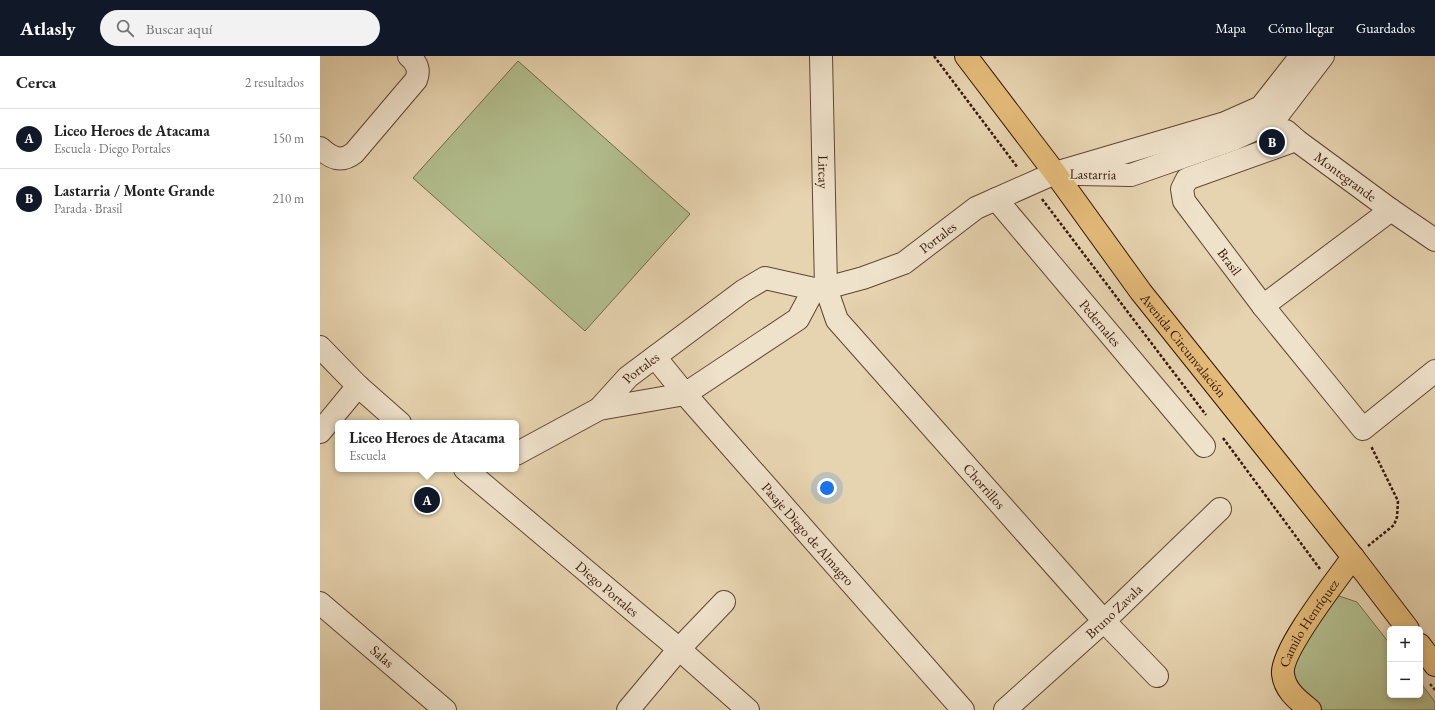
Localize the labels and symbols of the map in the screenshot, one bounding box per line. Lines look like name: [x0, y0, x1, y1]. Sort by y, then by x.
pin: B: [1259, 127, 1285, 157]
street label: Montegrande: [1311, 148, 1381, 206]
street label: Lircay: [814, 155, 833, 190]
street label: Lastarria: [1070, 165, 1117, 183]
street label: Portales: [916, 217, 960, 257]
street label: Brasil: [1213, 244, 1246, 279]
street label: Avenida Circunvalación: [1136, 289, 1231, 402]
street label: Pedernales: [1075, 296, 1126, 350]
street label: Portales: [618, 347, 663, 387]
street label: Chorrillos: [959, 460, 1010, 513]
street label: Pasaje Diego de Almagro: [758, 478, 859, 589]
your location: [817, 478, 837, 498]
pin: A: [414, 485, 440, 515]
street label: Diego Portales: [572, 557, 643, 621]
street label: Camilo Henríquez: [1275, 575, 1343, 670]
street label: Bruno Zavala: [1082, 580, 1146, 642]
street label: Salas: [367, 641, 398, 672]

